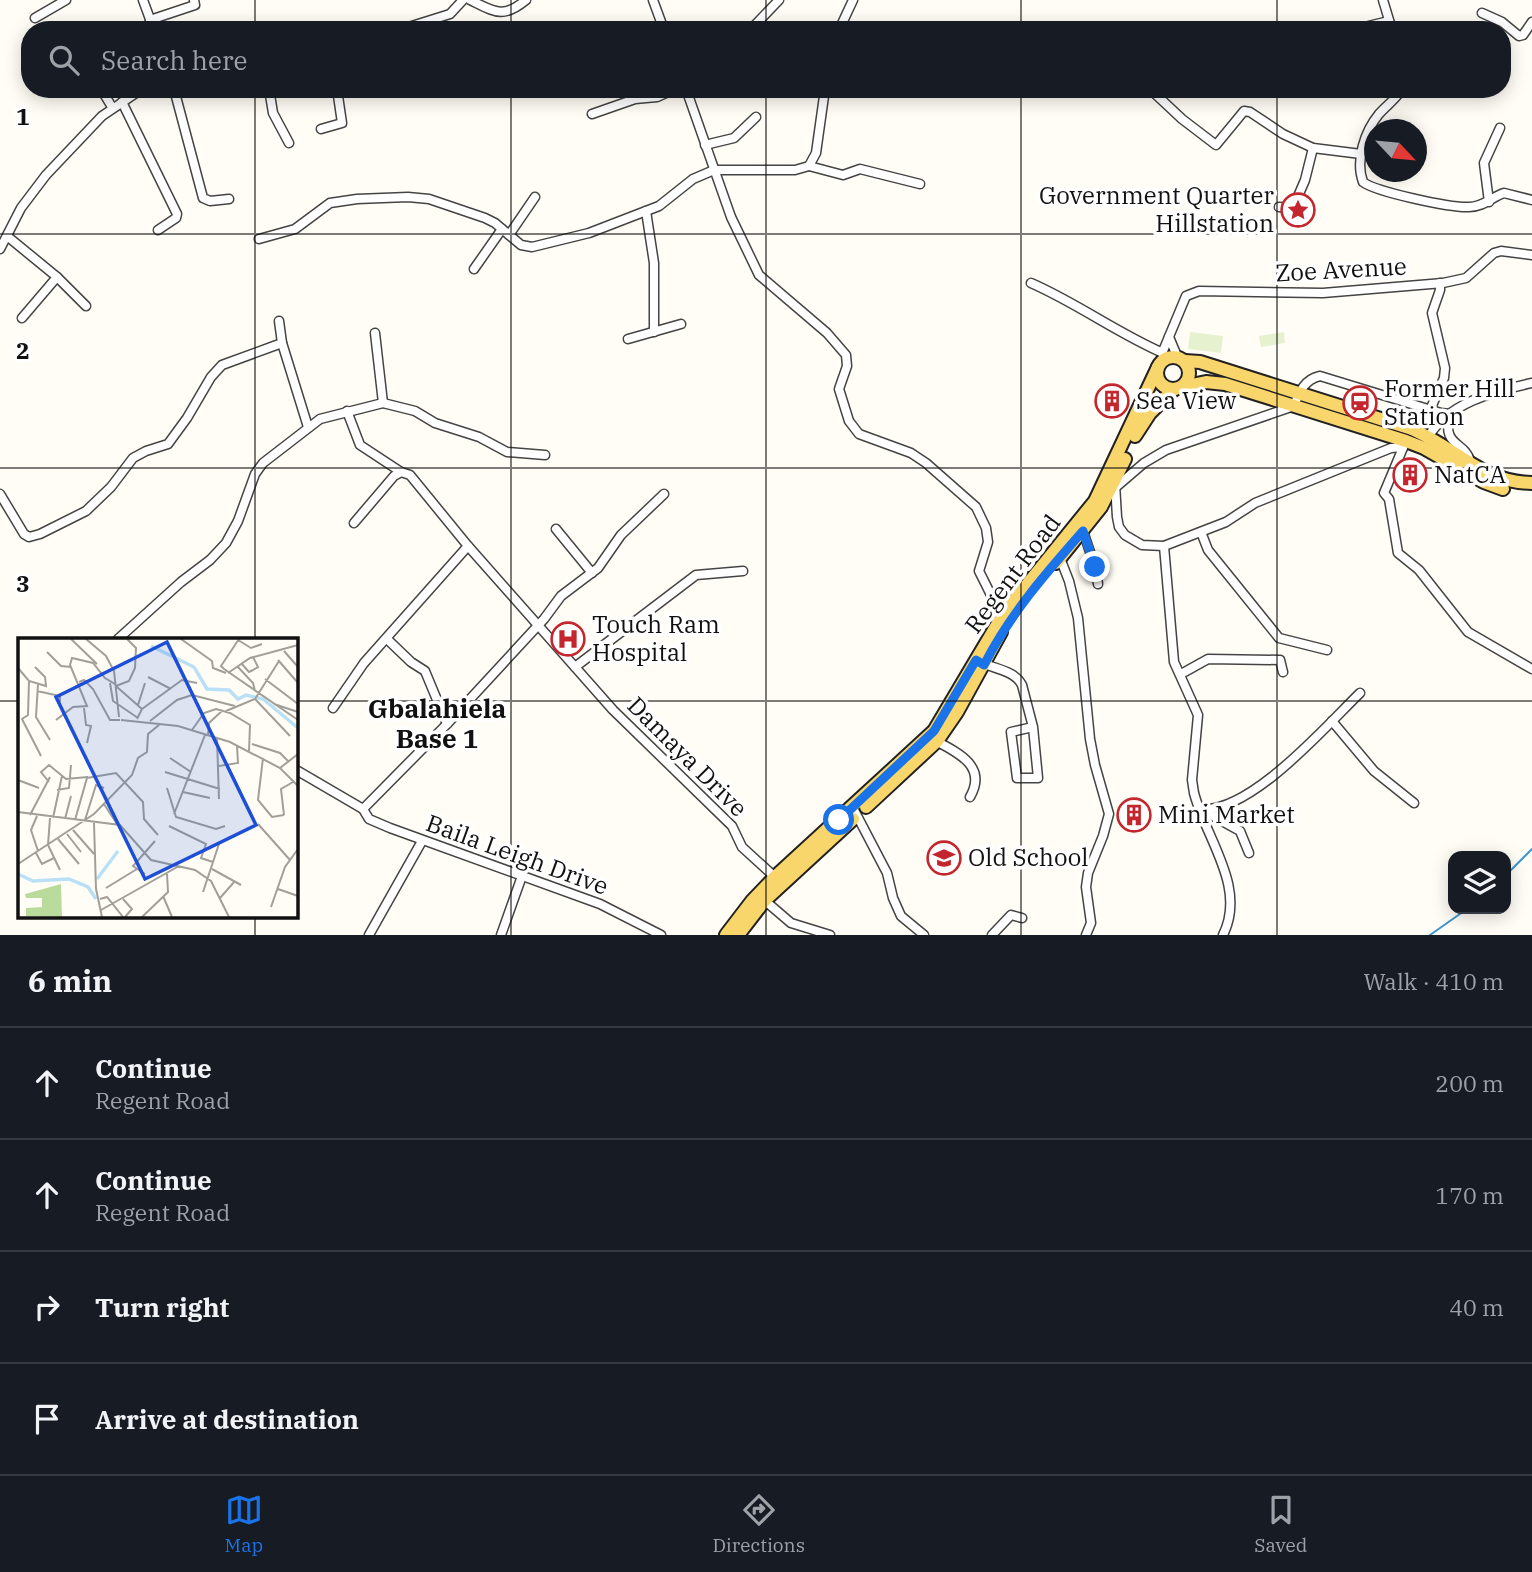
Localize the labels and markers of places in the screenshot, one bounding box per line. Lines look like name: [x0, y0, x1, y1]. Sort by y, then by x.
place label: Government Quarter Hillstation: [1039, 179, 1274, 239]
place icon: Government Quarter Hillstation: [1279, 191, 1317, 229]
place label: Former Hill Station: [1384, 372, 1515, 432]
building icon: Sea View: [1093, 382, 1131, 420]
place label: Sea View: [1136, 384, 1237, 416]
station icon: Former Hill Station: [1341, 384, 1379, 422]
building icon: NatCA: [1391, 456, 1429, 494]
place label: NatCA: [1434, 458, 1507, 490]
place label: Touch Ram Hospital: [592, 608, 720, 668]
hospital icon: Touch Ram Hospital: [549, 620, 587, 658]
building icon: Mini Market: [1115, 796, 1153, 834]
place label: Mini Market: [1158, 798, 1295, 830]
school or university icon: Old School: [925, 839, 963, 877]
place label: Old School: [968, 841, 1089, 873]

